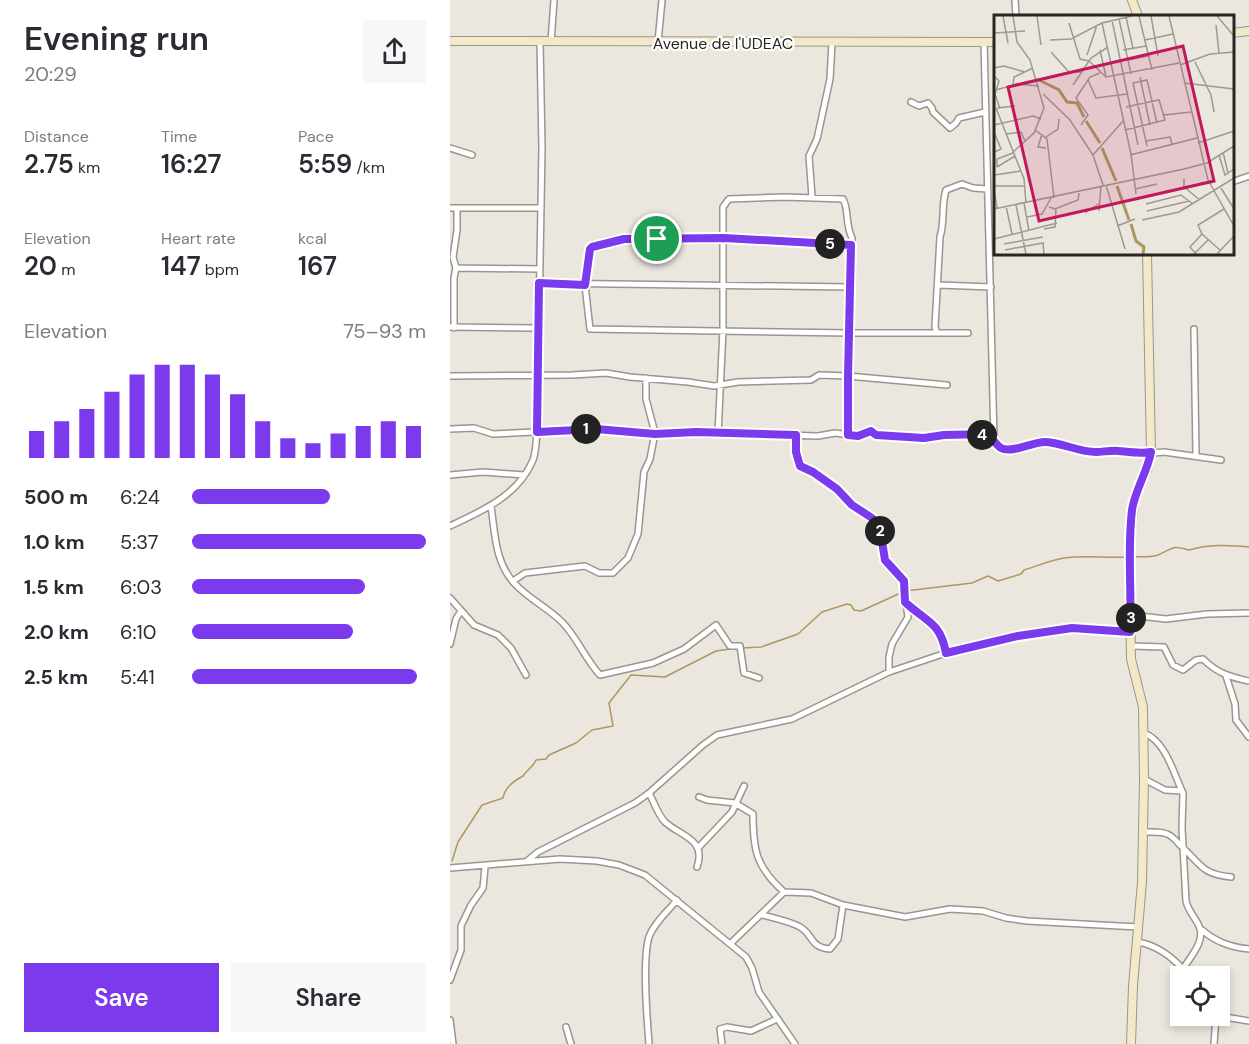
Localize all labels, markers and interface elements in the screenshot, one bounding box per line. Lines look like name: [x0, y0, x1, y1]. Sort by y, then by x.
inset map: [994, 15, 1234, 255]
text: Evening run: [24, 17, 209, 60]
button: share: [363, 20, 426, 83]
street label: Avenue de I'UDEAC: [653, 33, 793, 54]
text: 20:29: [24, 61, 77, 87]
text: Distance: [24, 126, 89, 147]
text: Time: [161, 126, 197, 147]
text: Pace: [298, 126, 334, 147]
text: 2.75: [24, 147, 74, 181]
text: 16:27: [161, 147, 221, 181]
text: 5:59: [298, 147, 352, 181]
text: km: [74, 157, 100, 178]
text: /km: [352, 157, 385, 178]
pin: [631, 213, 682, 264]
icon: arrive: [640, 222, 673, 255]
text: Elevation: [24, 228, 91, 249]
text: Heart rate: [161, 228, 236, 249]
text: kcal: [298, 228, 327, 249]
pin: 5: [815, 229, 845, 259]
text: 5: [825, 233, 835, 254]
text: 20: [24, 249, 57, 283]
text: 147: [161, 249, 201, 283]
text: 167: [298, 249, 337, 283]
text: m: [57, 259, 76, 280]
text: bpm: [201, 259, 239, 280]
text: Elevation: [24, 318, 107, 344]
text: 75–93 m: [343, 318, 426, 344]
pin: 1: [571, 414, 601, 444]
text: 1: [583, 418, 589, 439]
pin: 4: [967, 420, 997, 450]
text: 4: [977, 424, 987, 445]
text: 500 m: [24, 484, 88, 510]
text: 6:24: [120, 484, 160, 510]
pin: 2: [865, 516, 895, 546]
text: 2: [875, 520, 885, 541]
text: 1.0 km: [24, 529, 85, 555]
text: 5:37: [120, 529, 158, 555]
text: 1.5 km: [24, 574, 84, 600]
text: 6:03: [120, 574, 162, 600]
pin: 3: [1116, 603, 1146, 633]
text: 3: [1126, 607, 1136, 628]
text: 2.0 km: [24, 619, 89, 645]
text: 6:10: [120, 619, 157, 645]
text: 2.5 km: [24, 664, 88, 690]
text: 5:41: [120, 664, 155, 690]
button: Save: [24, 963, 219, 1032]
button: Share: [231, 963, 426, 1032]
map controls: [1170, 966, 1230, 1026]
button: locate: [1170, 966, 1230, 1026]

